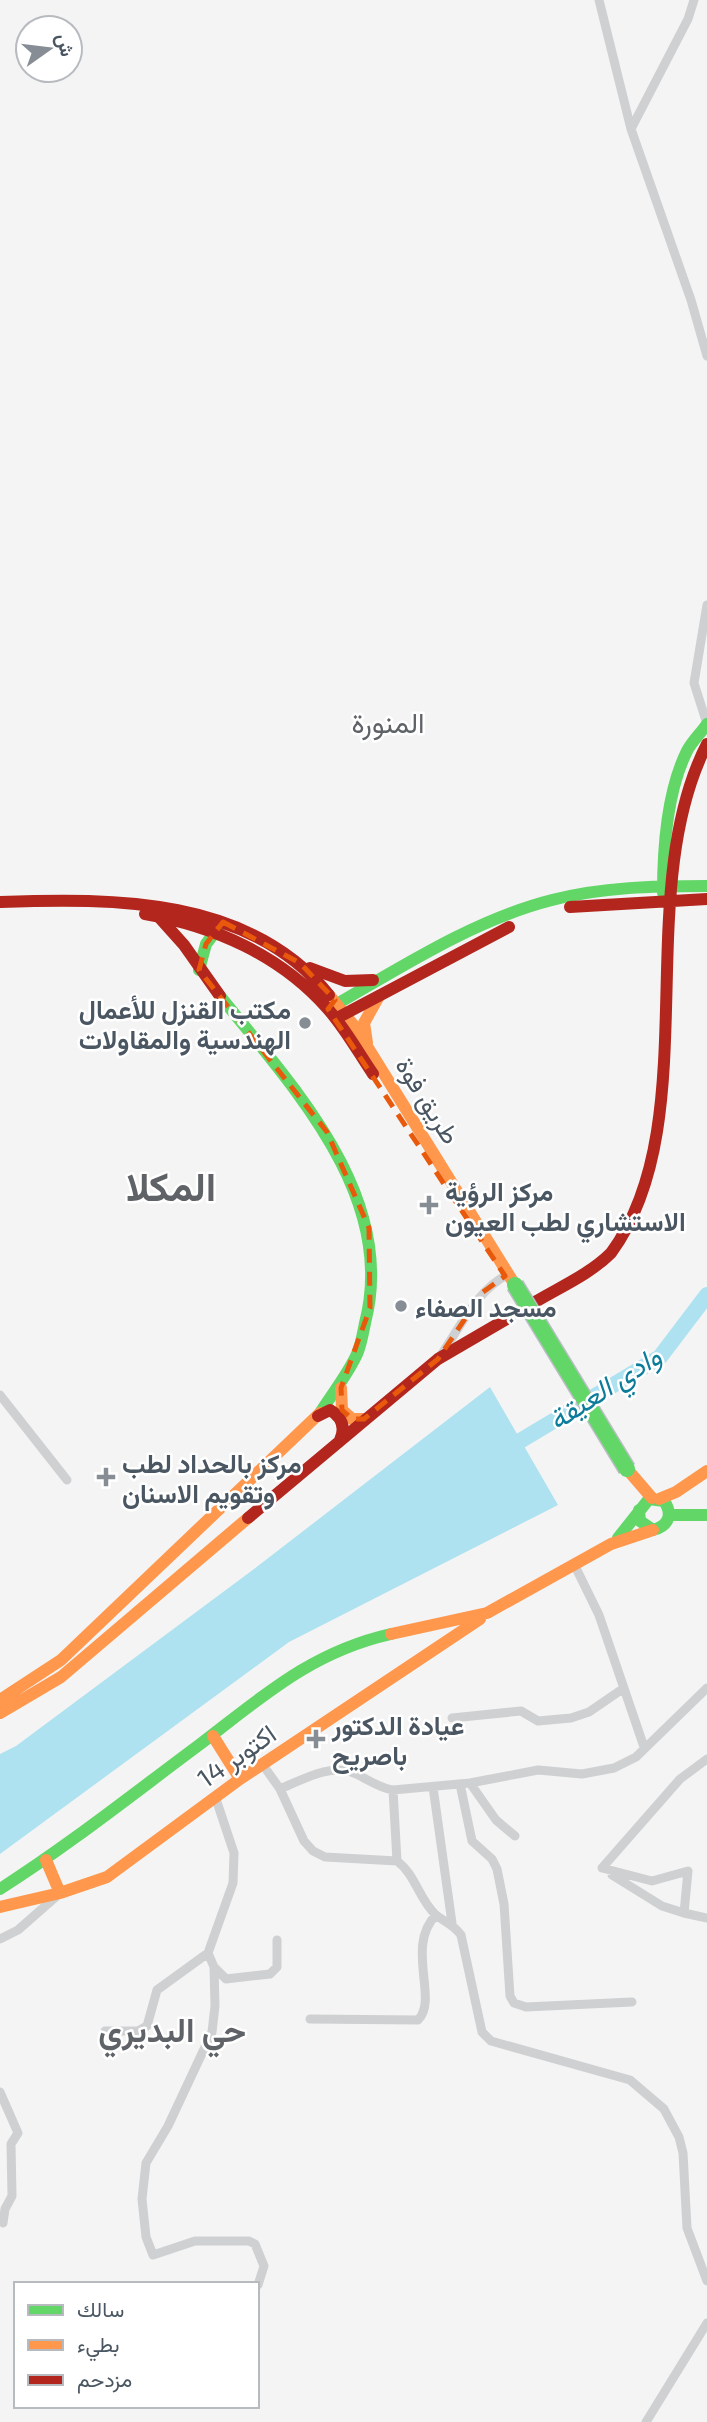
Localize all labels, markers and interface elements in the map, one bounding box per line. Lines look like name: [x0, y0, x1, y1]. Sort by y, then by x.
north arrow: [14, 14, 84, 84]
text: ش: [51, 31, 80, 59]
district label: المنورة: [352, 705, 424, 741]
place label: مكتب القنزل للأعمال الهندسية والمقاولات: [79, 993, 291, 1056]
marker: مكتب القنزل للأعمال الهندسية والمقاولات: [297, 1015, 313, 1031]
street label: طريق فوة: [389, 1051, 468, 1150]
district label: المكلا: [126, 1161, 216, 1209]
place label: مركز الرؤية الاستشاري لطب العيون: [445, 1175, 686, 1244]
marker: مركز الرؤية الاستشاري لطب العيون: [419, 1195, 439, 1215]
place label: مسجد الصفاء: [415, 1291, 557, 1323]
marker: مسجد الصفاء: [393, 1298, 409, 1314]
water label: وادي العيقة: [541, 1338, 671, 1442]
place label: مركز بالحداد لطب وتقويم الاسنان: [122, 1447, 302, 1511]
marker: مركز بالحداد لطب وتقويم الاسنان: [96, 1467, 116, 1487]
place label: عيادة الدكتور باصريح: [331, 1709, 464, 1774]
street label: 14 اكتوبر: [191, 1717, 282, 1795]
marker: عيادة الدكتور باصريح: [306, 1729, 326, 1749]
district label: حي البديري: [98, 2009, 246, 2058]
legend: [14, 2282, 259, 2408]
text: سالك: [77, 2296, 124, 2321]
text: بطيء: [77, 2331, 120, 2362]
text: مزدحم: [77, 2366, 132, 2394]

